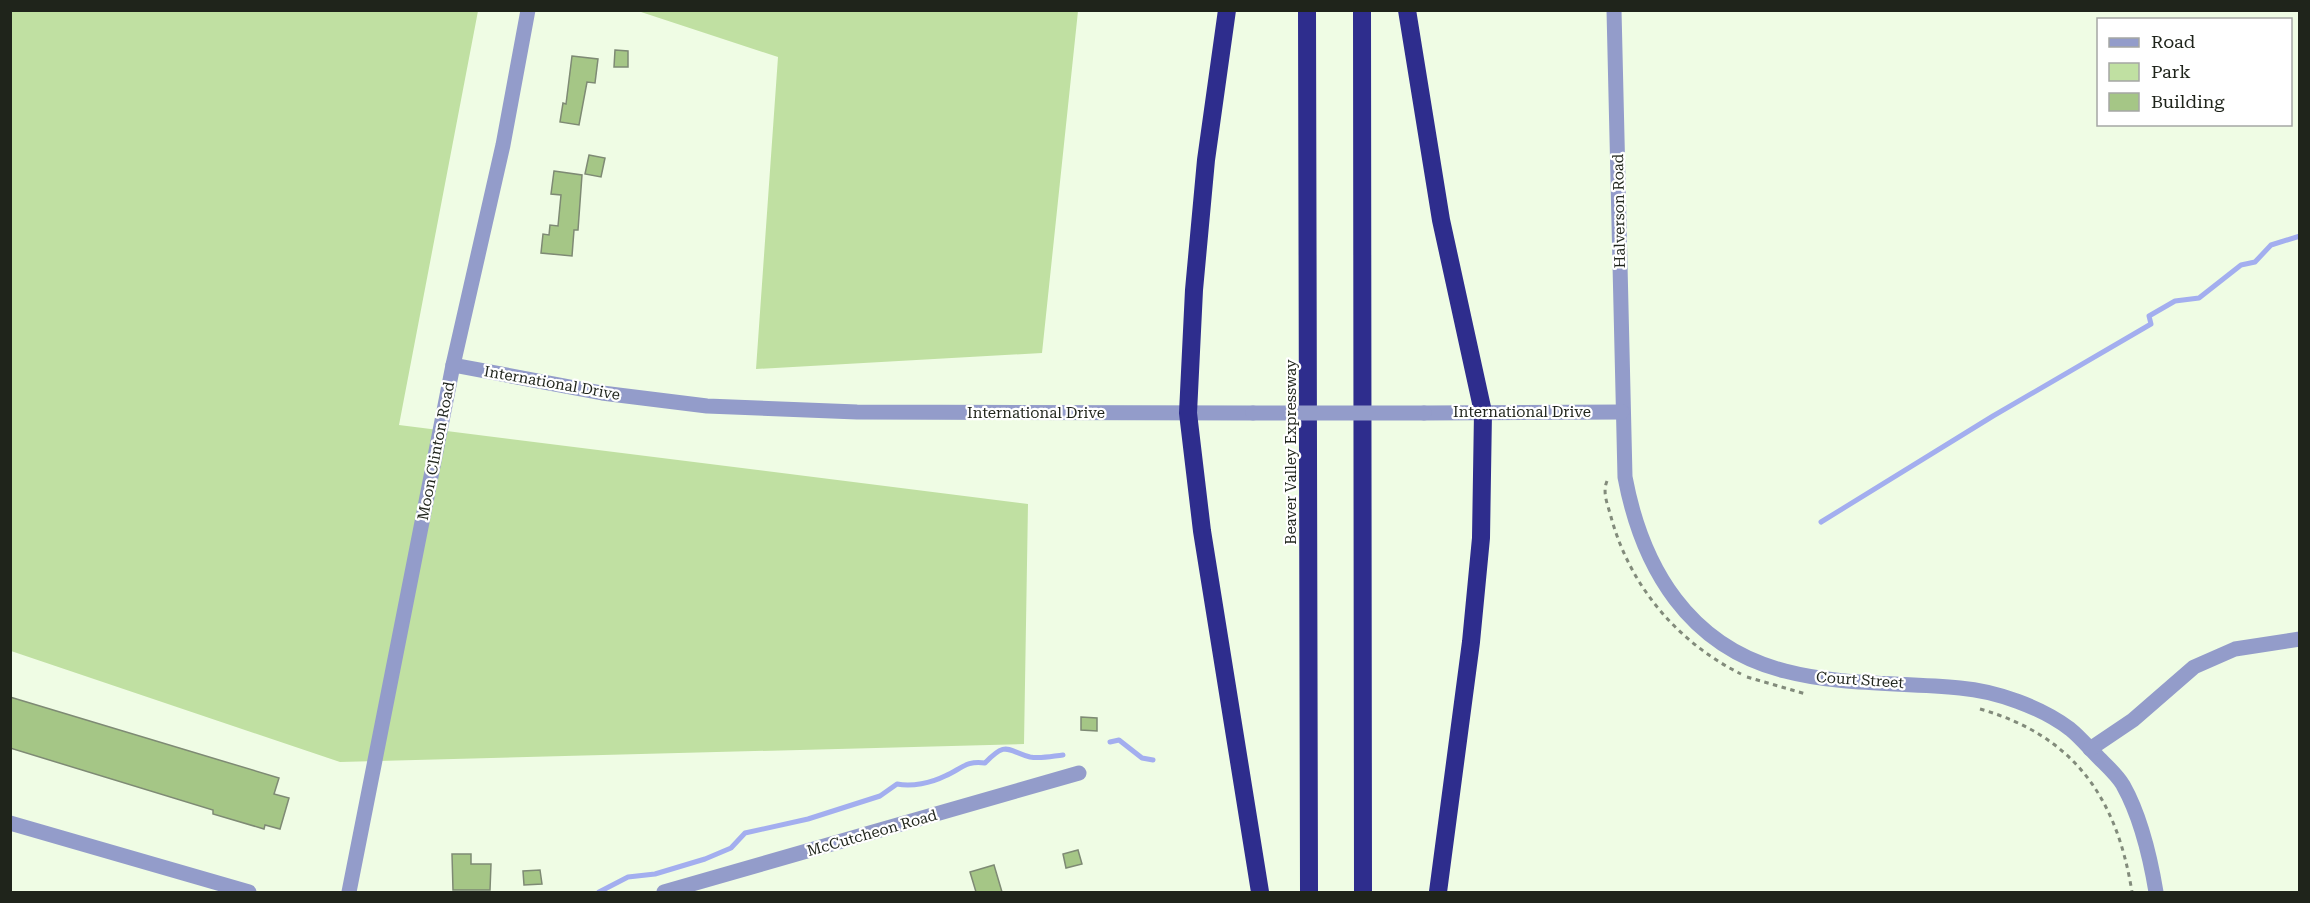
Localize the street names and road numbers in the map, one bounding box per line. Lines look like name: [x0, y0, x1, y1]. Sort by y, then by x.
street label: Halverson Road: [1609, 153, 1629, 268]
street label: Beaver Valley Expressway: [1282, 359, 1300, 545]
street label: International Drive: [483, 362, 621, 404]
street label: Moon Clinton Road: [414, 380, 458, 522]
street label: International Drive: [1453, 403, 1591, 421]
street label: International Drive: [967, 404, 1105, 422]
street label: Court Street: [1815, 668, 1905, 692]
street label: McCutcheon Road: [805, 806, 939, 860]

